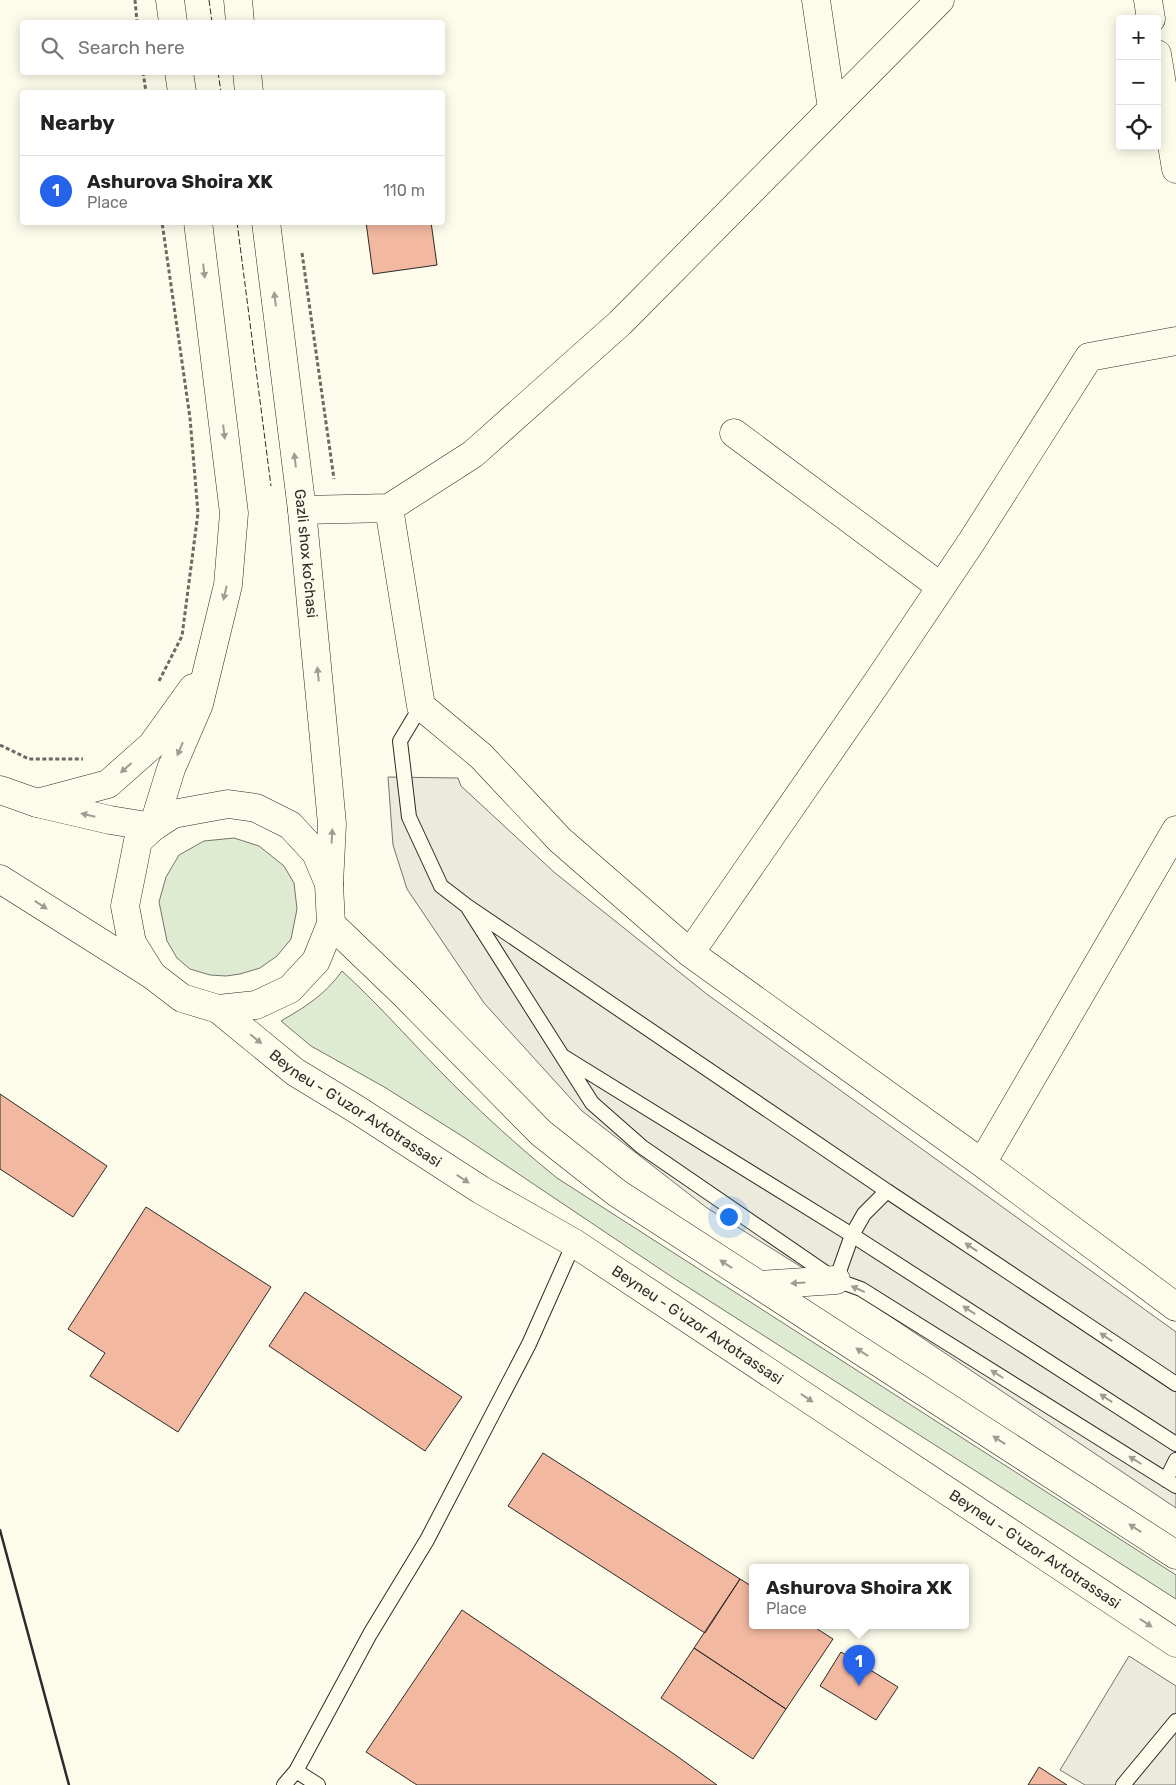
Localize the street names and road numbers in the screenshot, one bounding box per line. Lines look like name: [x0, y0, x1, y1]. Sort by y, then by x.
street label: Gazli shox ko'chasi: [290, 488, 321, 619]
street label: Beyneu - G'uzor Avtotrassasi: [266, 1046, 445, 1171]
street label: Beyneu - G'uzor Avtotrassasi: [608, 1262, 786, 1388]
street label: Beyneu - G'uzor Avtotrassasi: [946, 1486, 1124, 1613]

